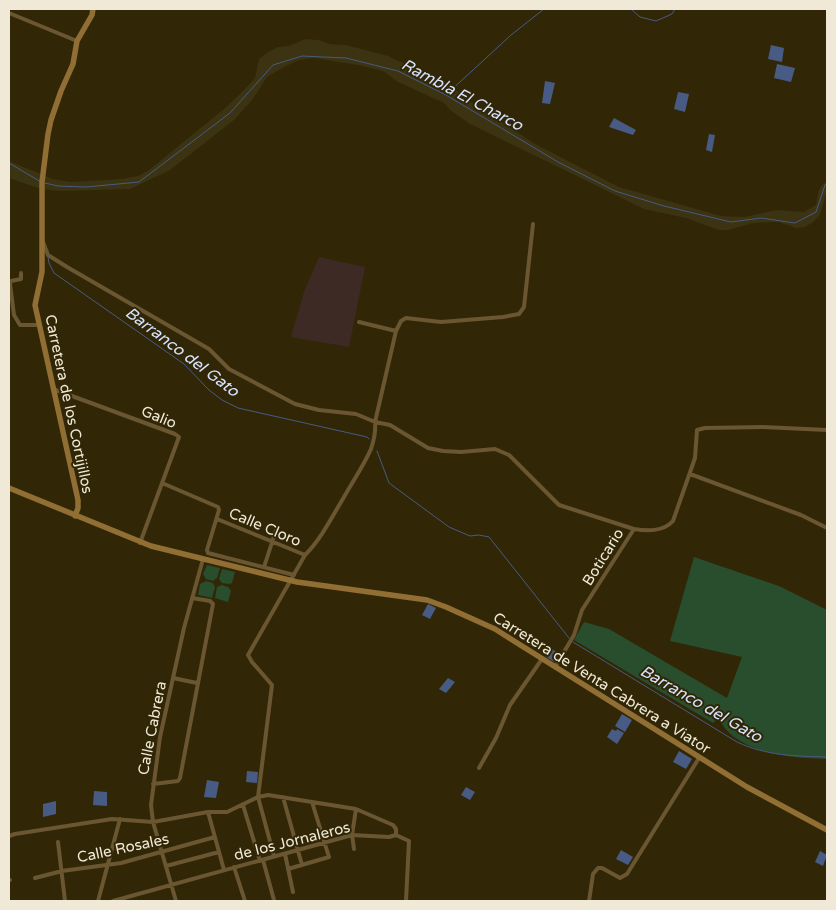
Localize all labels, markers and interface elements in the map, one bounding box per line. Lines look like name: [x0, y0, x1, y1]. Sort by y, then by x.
water label: Rambla El Charco: [398, 55, 527, 136]
water label: Barranco del Gato: [121, 303, 244, 402]
street label: Carretera de los Cortijillos: [41, 313, 97, 495]
street label: Galio: [139, 402, 179, 432]
street label: Calle Cloro: [226, 504, 304, 550]
street label: Boticario: [578, 525, 628, 589]
street label: Carretera de Venta Cabrera a Viator: [490, 608, 714, 758]
water label: Barranco del Gato: [637, 661, 767, 748]
street label: Calle Cabrera: [134, 680, 170, 776]
street label: de los Jornaleros: [232, 818, 352, 864]
street label: Calle Rosales: [75, 829, 171, 867]

